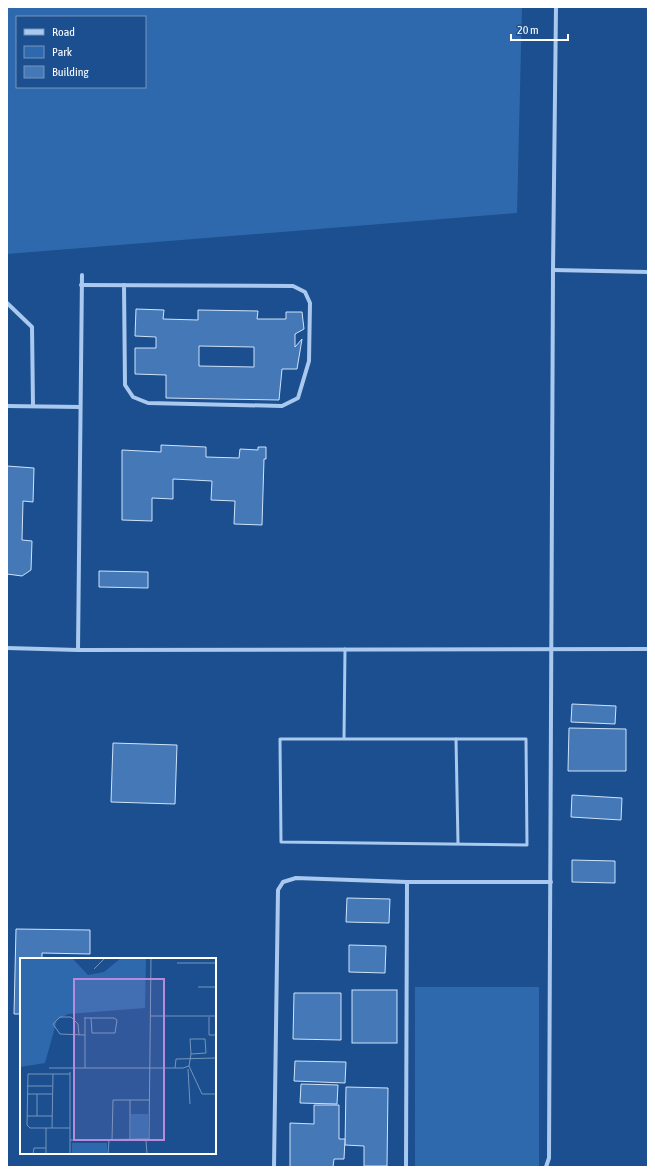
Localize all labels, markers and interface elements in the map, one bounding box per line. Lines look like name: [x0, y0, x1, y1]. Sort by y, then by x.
legend: [16, 16, 146, 88]
scale bar: [511, 16, 568, 42]
text: 20 m: [517, 23, 539, 37]
text: Road: [52, 25, 75, 39]
text: Park: [52, 45, 73, 59]
text: Building: [52, 65, 90, 79]
inset map: [20, 958, 216, 1154]

